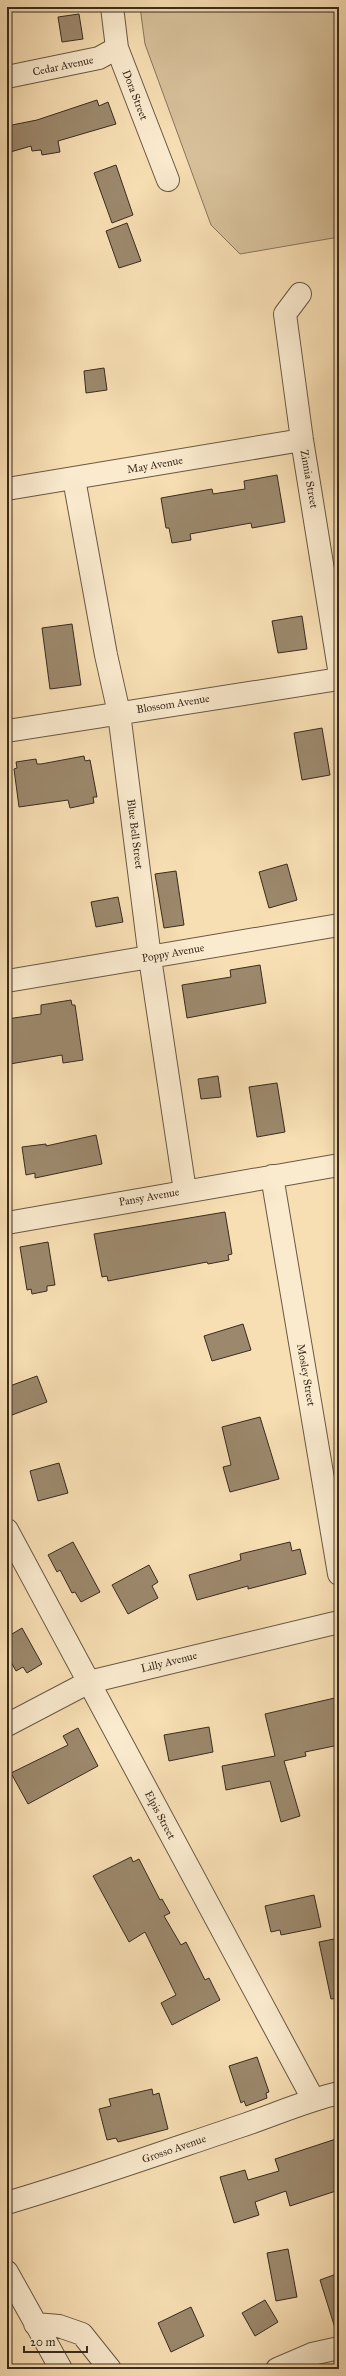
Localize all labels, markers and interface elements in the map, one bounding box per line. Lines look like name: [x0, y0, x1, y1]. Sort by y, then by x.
street label: Cedar Avenue: [31, 53, 95, 79]
street label: Dora Street: [119, 68, 151, 122]
street label: Zinnia Street: [297, 449, 321, 509]
street label: May Avenue: [126, 454, 184, 476]
street label: Blossom Avenue: [135, 692, 211, 716]
street label: Blue Bell Street: [124, 798, 146, 870]
street label: Poppy Avenue: [141, 941, 206, 965]
street label: Pansy Avenue: [118, 1185, 181, 1209]
street label: Mosley Street: [294, 1343, 318, 1407]
street label: Lilly Avenue: [140, 1649, 199, 1675]
street label: Elpis Street: [142, 1789, 178, 1842]
street label: Grosso Avenue: [140, 2132, 208, 2166]
scale bar: [24, 2328, 87, 2354]
text: 20 m: [30, 2335, 56, 2349]

